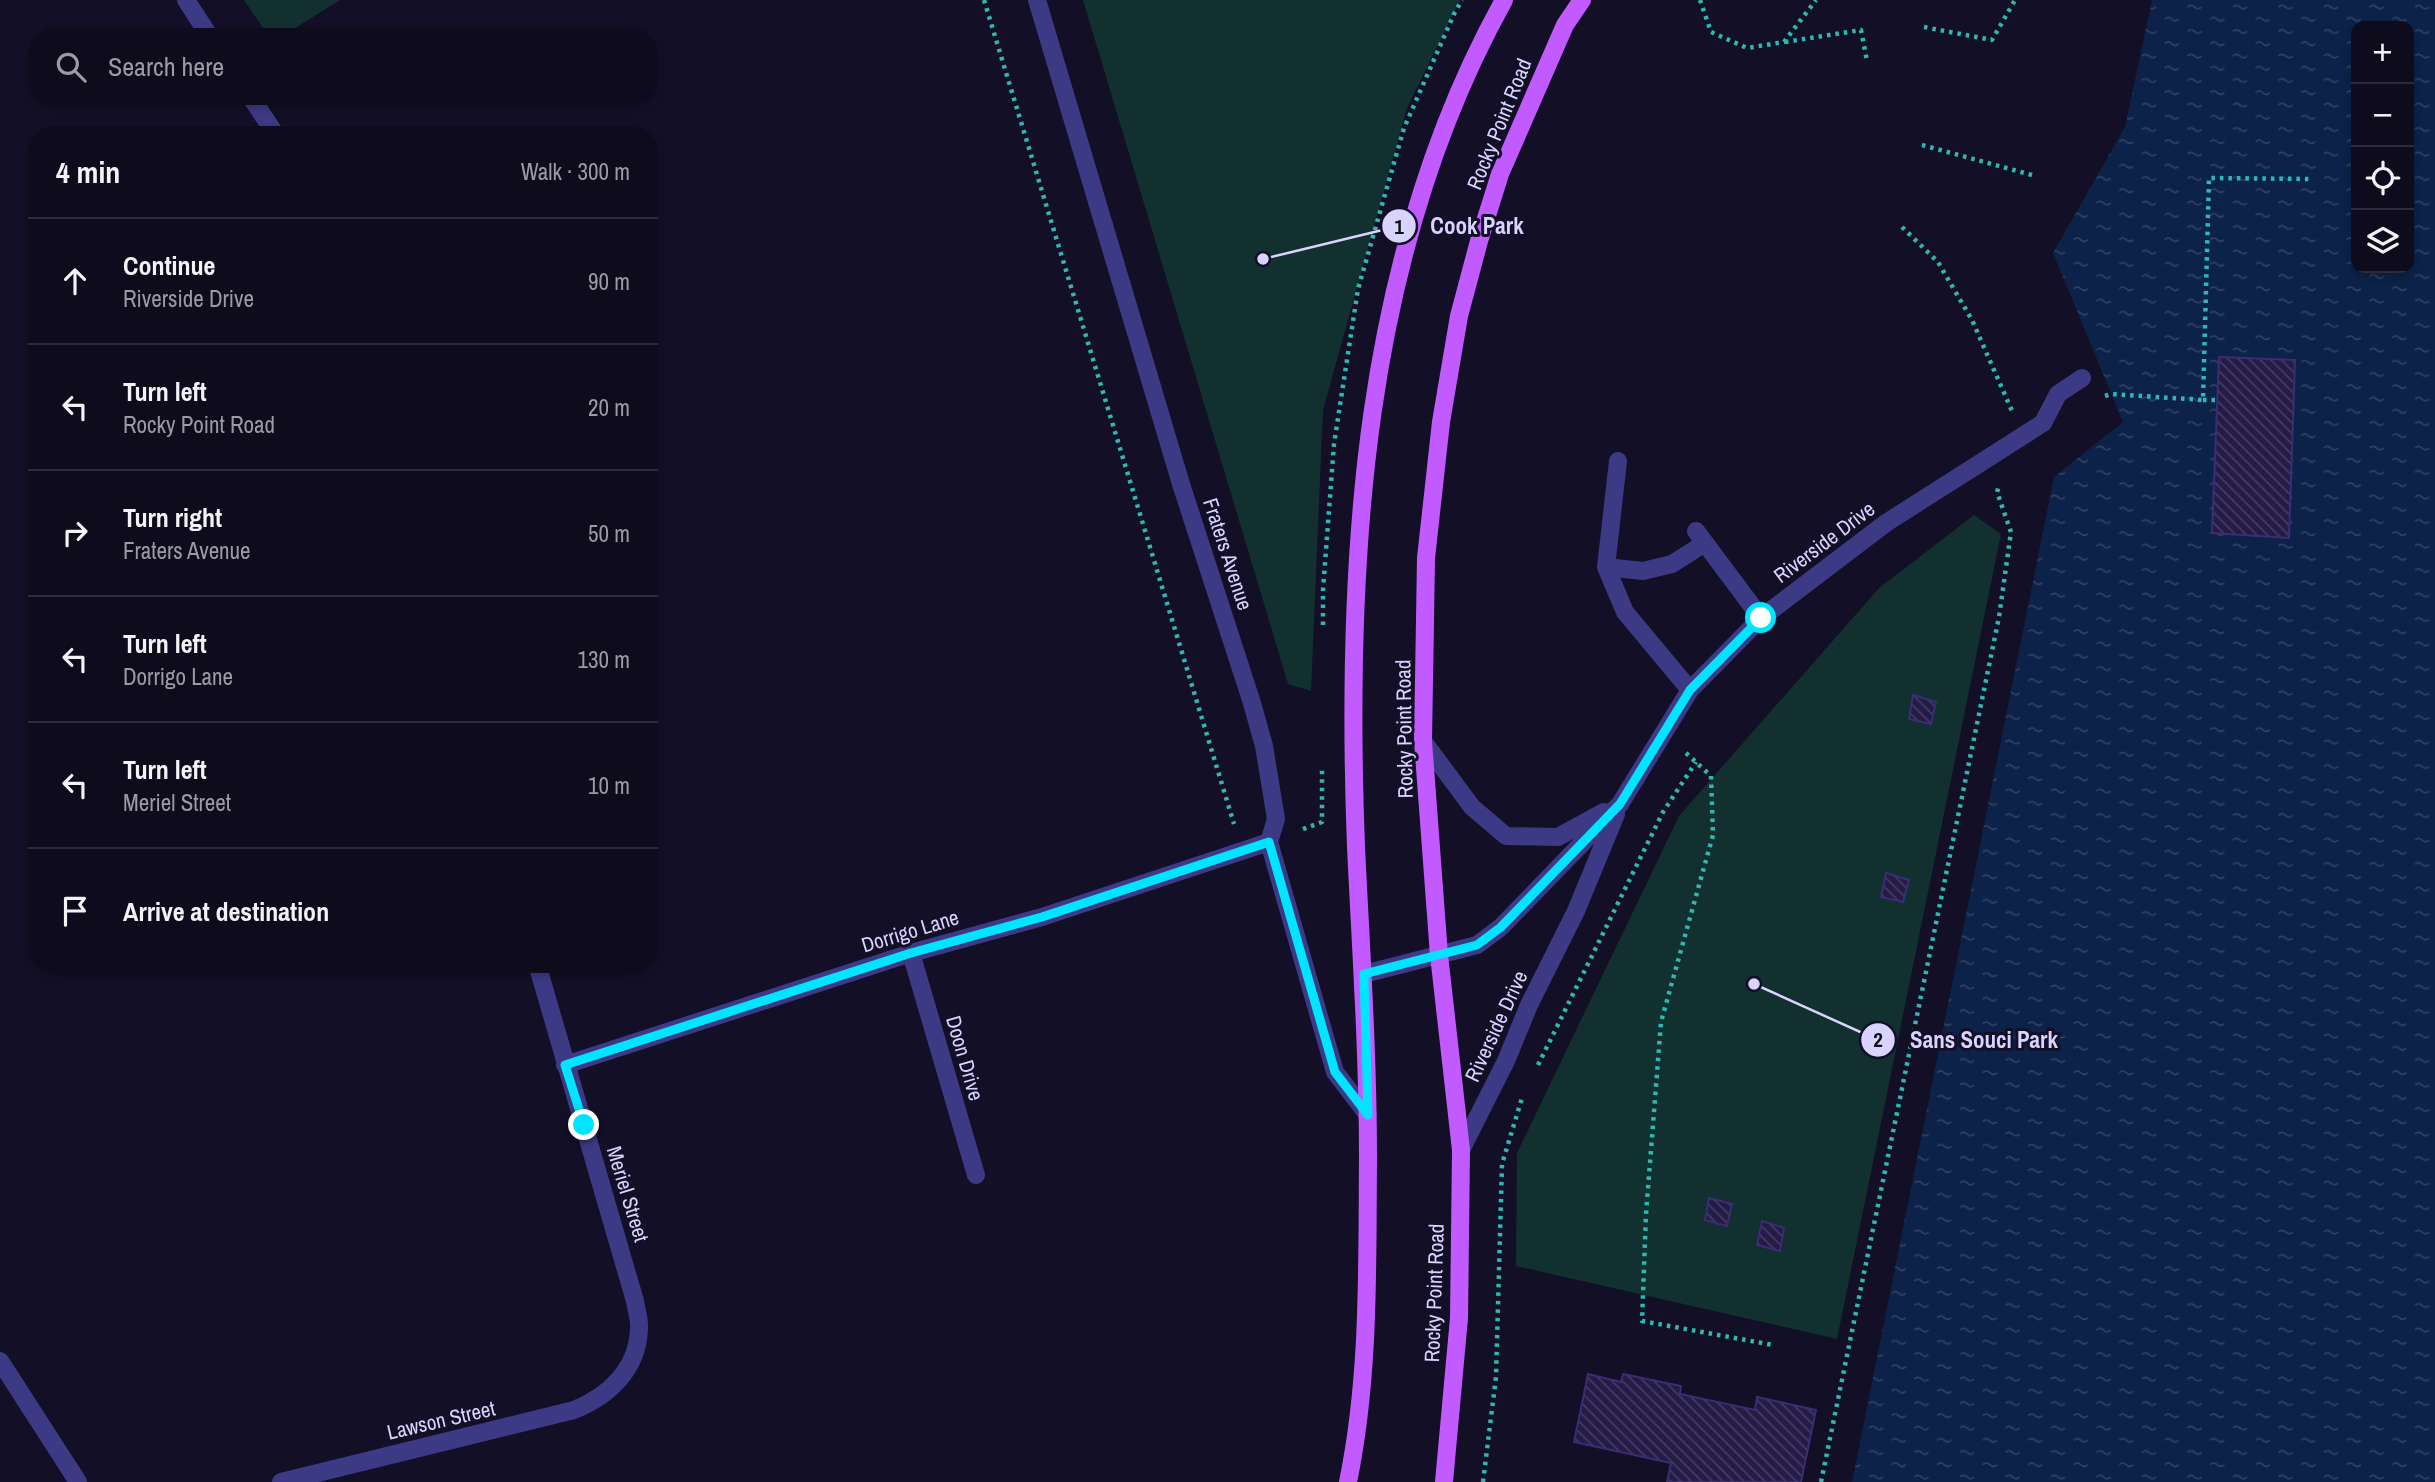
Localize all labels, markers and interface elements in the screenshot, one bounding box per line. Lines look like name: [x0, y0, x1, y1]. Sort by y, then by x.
map controls: [2351, 21, 2414, 273]
button: +: [2351, 21, 2414, 84]
search box: [28, 28, 658, 105]
icon: search: [52, 48, 90, 86]
text: Search here: [108, 49, 224, 84]
street label: Rocky Point Road: [1460, 54, 1538, 194]
button: −: [2351, 84, 2414, 147]
button: locate: [2351, 147, 2414, 210]
text: 4 min: [56, 152, 120, 192]
text: Walk · 300 m: [521, 156, 630, 187]
callout: Cook Park: [1382, 204, 1538, 248]
text: Cook Park: [1430, 210, 1524, 241]
button: layers: [2351, 210, 2414, 273]
text: 1: [1394, 212, 1404, 241]
text: Continue: [123, 248, 215, 283]
icon: ahead: [56, 262, 94, 300]
text: 90 m: [588, 266, 630, 297]
text: Riverside Drive: [123, 283, 254, 314]
text: Turn left: [123, 374, 207, 409]
icon: left: [56, 388, 94, 426]
text: 20 m: [588, 392, 630, 423]
text: Rocky Point Road: [123, 409, 275, 440]
street label: Fraters Avenue: [1196, 494, 1260, 614]
street label: Riverside Drive: [1768, 494, 1880, 590]
text: Turn right: [123, 500, 222, 535]
icon: right: [56, 514, 94, 552]
text: 50 m: [588, 518, 630, 549]
text: Fraters Avenue: [123, 535, 251, 566]
route start: [1745, 602, 1776, 633]
text: Turn left: [123, 626, 207, 661]
icon: left: [56, 640, 94, 678]
text: 130 m: [578, 644, 630, 675]
street label: Rocky Point Road: [1388, 659, 1420, 799]
text: Dorrigo Lane: [123, 661, 233, 692]
text: Turn left: [123, 752, 207, 787]
icon: left: [56, 766, 94, 804]
text: 10 m: [588, 770, 630, 801]
text: Meriel Street: [123, 787, 231, 818]
icon: arrive: [56, 892, 94, 930]
text: Arrive at destination: [123, 894, 329, 929]
street label: Dorrigo Lane: [858, 902, 962, 960]
street label: Riverside Drive: [1458, 966, 1534, 1086]
street label: Doon Drive: [939, 1012, 991, 1104]
callout: Sans Souci Park: [1861, 1018, 2072, 1062]
text: Sans Souci Park: [1910, 1024, 2058, 1055]
text: 2: [1873, 1025, 1883, 1054]
route end: [568, 1109, 599, 1140]
street label: Meriel Street: [600, 1143, 656, 1246]
street label: Rocky Point Road: [1417, 1223, 1451, 1363]
street label: Lawson Street: [384, 1393, 498, 1447]

